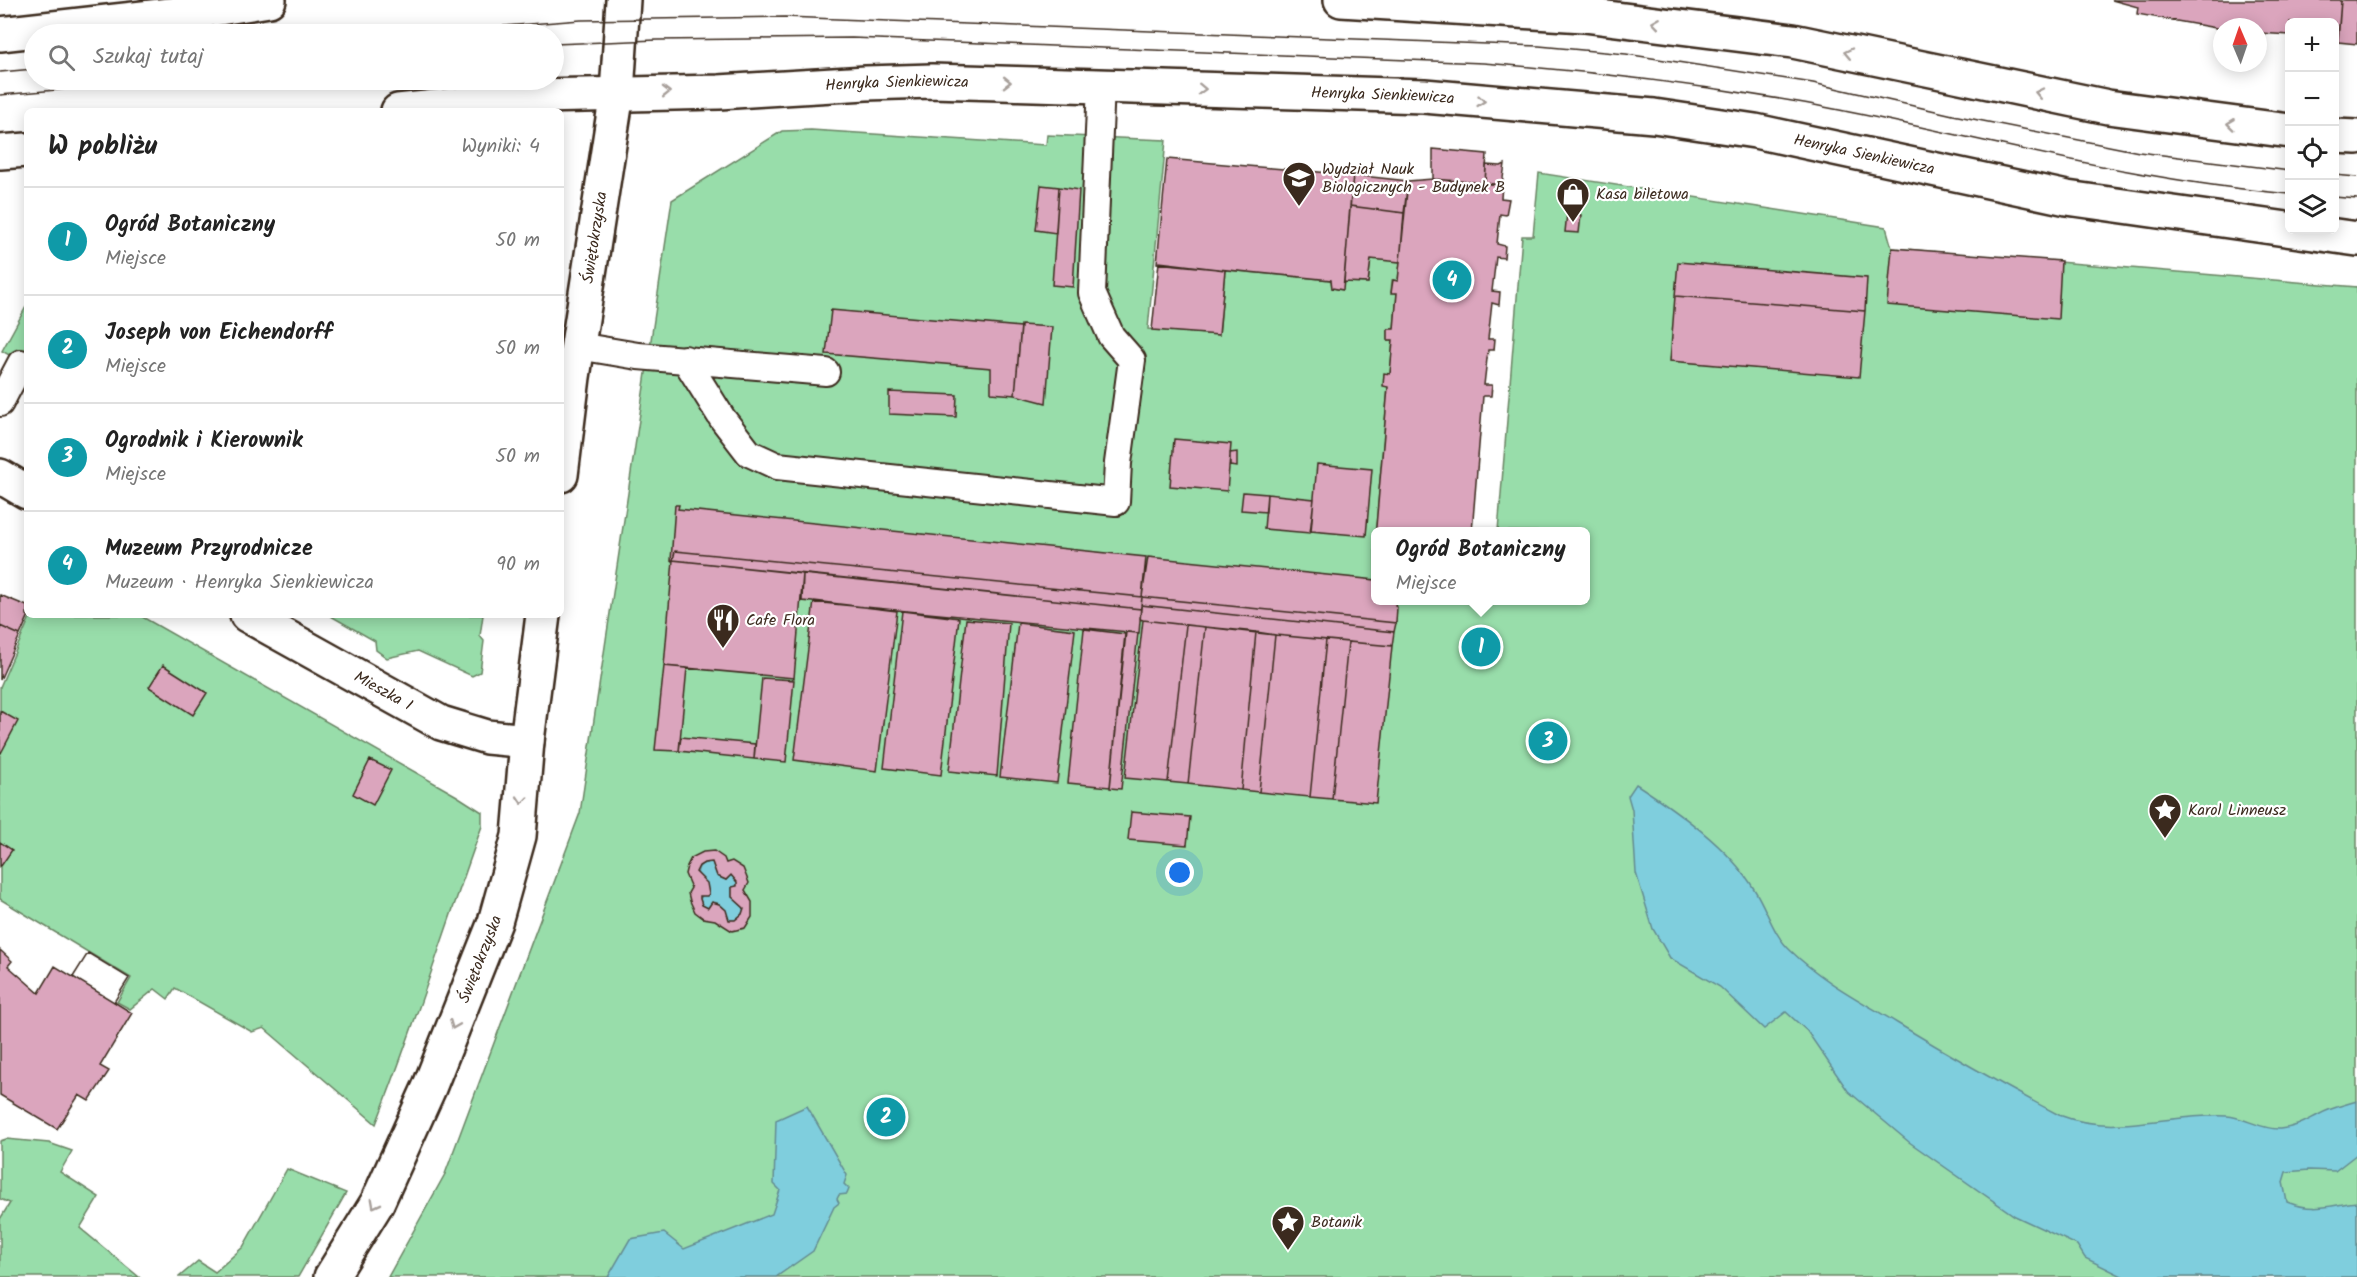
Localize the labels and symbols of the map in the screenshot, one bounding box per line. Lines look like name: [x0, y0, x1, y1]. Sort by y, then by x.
one-way arrow: [1651, 18, 1660, 30]
north arrow: [2213, 18, 2267, 72]
one-way arrow: [1843, 47, 1853, 60]
street label: Henryka Sienkiewicza: [824, 68, 969, 98]
one-way arrow: [1003, 76, 1012, 89]
street label: Henryka Sienkiewicza: [1311, 80, 1455, 111]
one-way arrow: [1198, 82, 1207, 95]
one-way arrow: [661, 86, 670, 98]
one-way arrow: [2034, 87, 2044, 100]
one-way arrow: [1476, 94, 1485, 107]
one-way arrow: [2227, 118, 2236, 131]
street label: Henryka Sienkiewicza: [1791, 127, 1937, 182]
place label: Wydział Nauk Biologicznych - Budynek B: [1322, 157, 1505, 200]
school or university icon: Wydział Nauk Biologicznych - Budynek B: [1281, 160, 1317, 207]
shop icon: Kasa biletowa: [1555, 176, 1591, 223]
place label: Kasa biletowa: [1596, 182, 1689, 207]
street label: Świętokrzyska: [575, 190, 614, 285]
pin: 4: [1432, 258, 1472, 302]
restaurant icon: Cafe Flora: [705, 602, 741, 649]
place label: Cafe Flora: [746, 608, 815, 633]
pin: 1: [1462, 624, 1500, 670]
street label: Mieszka I: [349, 664, 417, 717]
pin: 3: [1528, 718, 1568, 764]
place icon: Karol Linneusz: [2147, 792, 2183, 839]
one-way arrow: [516, 795, 529, 804]
place label: Karol Linneusz: [2188, 798, 2286, 823]
your location: [1165, 858, 1194, 887]
street label: Świętokrzyska: [451, 912, 509, 1007]
one-way arrow: [449, 1019, 461, 1030]
pin: 2: [866, 1094, 906, 1140]
one-way arrow: [371, 1198, 382, 1208]
place icon: Botanik: [1270, 1204, 1306, 1251]
place label: Botanik: [1311, 1210, 1362, 1235]

